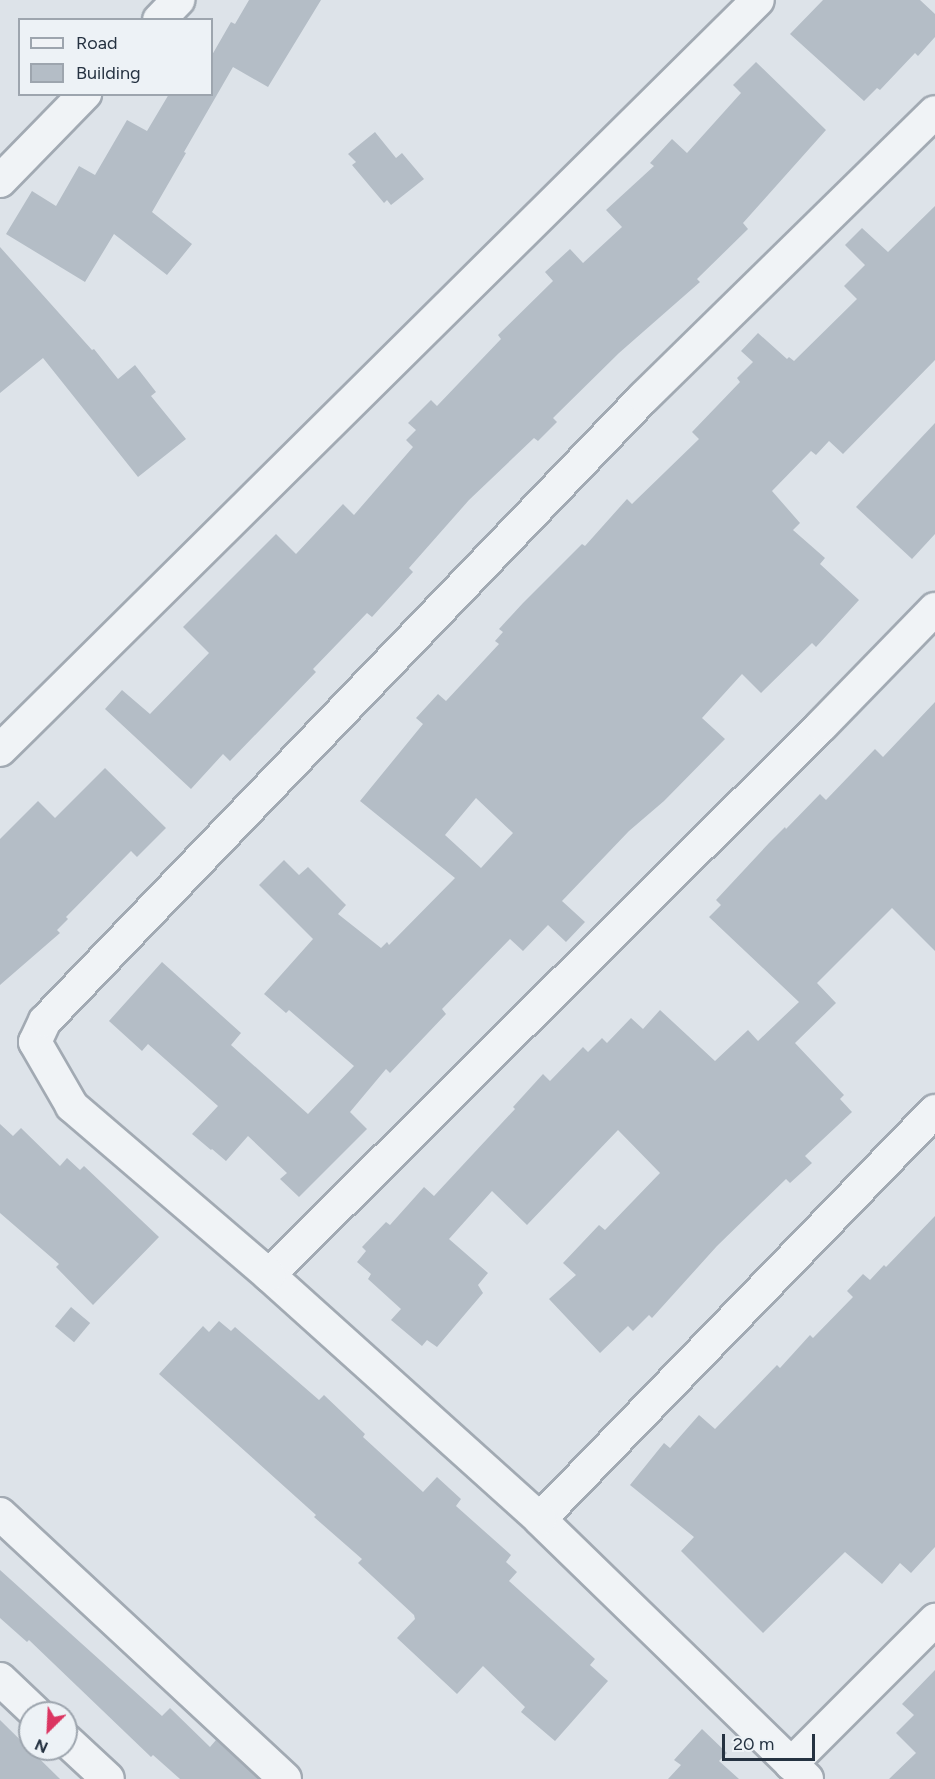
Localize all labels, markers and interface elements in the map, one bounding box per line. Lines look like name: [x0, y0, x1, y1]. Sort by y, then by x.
legend: [18, 18, 213, 96]
text: Road: [76, 32, 117, 54]
text: Building: [76, 62, 141, 84]
north arrow: [18, 1701, 78, 1761]
scale bar: [725, 1722, 818, 1760]
text: 20 m: [733, 1733, 774, 1755]
text: N: [32, 1735, 51, 1757]

